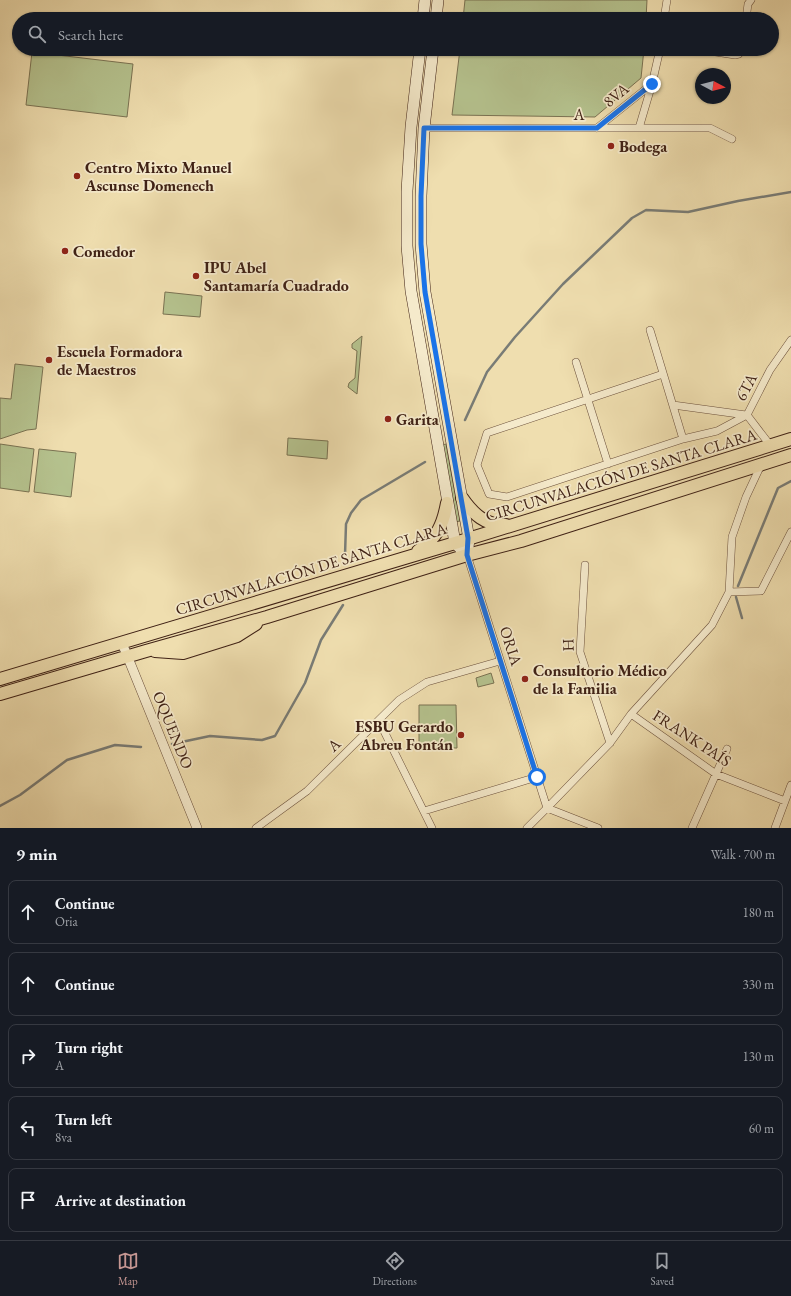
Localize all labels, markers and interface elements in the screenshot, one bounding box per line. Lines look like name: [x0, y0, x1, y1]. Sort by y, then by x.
search box: [12, 12, 779, 56]
icon: search: [26, 23, 48, 45]
text: Search here: [58, 25, 123, 44]
north arrow: [695, 68, 731, 104]
route end: [643, 75, 661, 93]
street label: 8VA: [599, 78, 634, 112]
street label: A: [572, 104, 585, 125]
place label: Bodega: [619, 136, 668, 157]
marker: Bodega: [606, 141, 616, 151]
place label: Centro Mixto Manuel Ascunse Domenech: [84, 157, 232, 196]
marker: Centro Mixto Manuel Ascunse Domenech: [72, 171, 82, 181]
place label: Comedor: [73, 241, 136, 262]
marker: Comedor: [60, 246, 70, 256]
place label: IPU Abel Santamaría Cuadrado: [204, 257, 349, 296]
marker: IPU Abel Santamaría Cuadrado: [191, 271, 201, 281]
place label: Escuela Formadora de Maestros: [57, 341, 183, 380]
marker: Escuela Formadora de Maestros: [44, 355, 54, 365]
street label: 6TA: [730, 369, 762, 404]
place label: Garita: [396, 409, 440, 430]
marker: Garita: [383, 414, 393, 424]
street label: CIRCUNVALACIÓN DE SANTA CLARA: [483, 423, 760, 526]
street label: CIRCUNVALACIÓN DE SANTA CLARA: [173, 517, 450, 620]
street label: ORIA: [495, 624, 527, 669]
street label: H: [557, 638, 579, 652]
place label: Consultorio Médico de la Familia: [533, 660, 667, 699]
marker: Consultorio Médico de la Familia: [520, 674, 530, 684]
street label: OQUENDO: [148, 688, 198, 772]
street label: FRANK PAÍS: [649, 705, 735, 771]
place label: ESBU Gerardo Abreu Fontán: [355, 716, 453, 755]
marker: ESBU Gerardo Abreu Fontán: [456, 730, 466, 740]
street label: A: [322, 733, 346, 757]
route start: [528, 768, 546, 786]
text: 9 min: [16, 843, 57, 865]
text: Walk · 700 m: [711, 846, 775, 863]
text: Continue: [55, 894, 115, 913]
icon: ahead: [17, 901, 39, 923]
text: 180 m: [743, 904, 774, 921]
text: Oria: [55, 913, 78, 930]
icon: ahead: [17, 973, 39, 995]
text: Continue: [55, 975, 115, 994]
text: 330 m: [743, 976, 774, 993]
text: Turn right: [55, 1038, 123, 1057]
icon: right: [17, 1045, 39, 1067]
text: 130 m: [743, 1048, 774, 1065]
text: A: [55, 1057, 64, 1074]
text: Turn left: [55, 1110, 112, 1129]
icon: left: [17, 1117, 39, 1139]
text: 60 m: [749, 1120, 774, 1137]
text: 8va: [55, 1129, 72, 1146]
icon: arrive: [17, 1189, 39, 1211]
text: Arrive at destination: [55, 1191, 186, 1210]
tab: Map: [117, 1250, 139, 1288]
tab: Directions: [373, 1250, 417, 1288]
tab: Saved: [651, 1250, 674, 1288]

